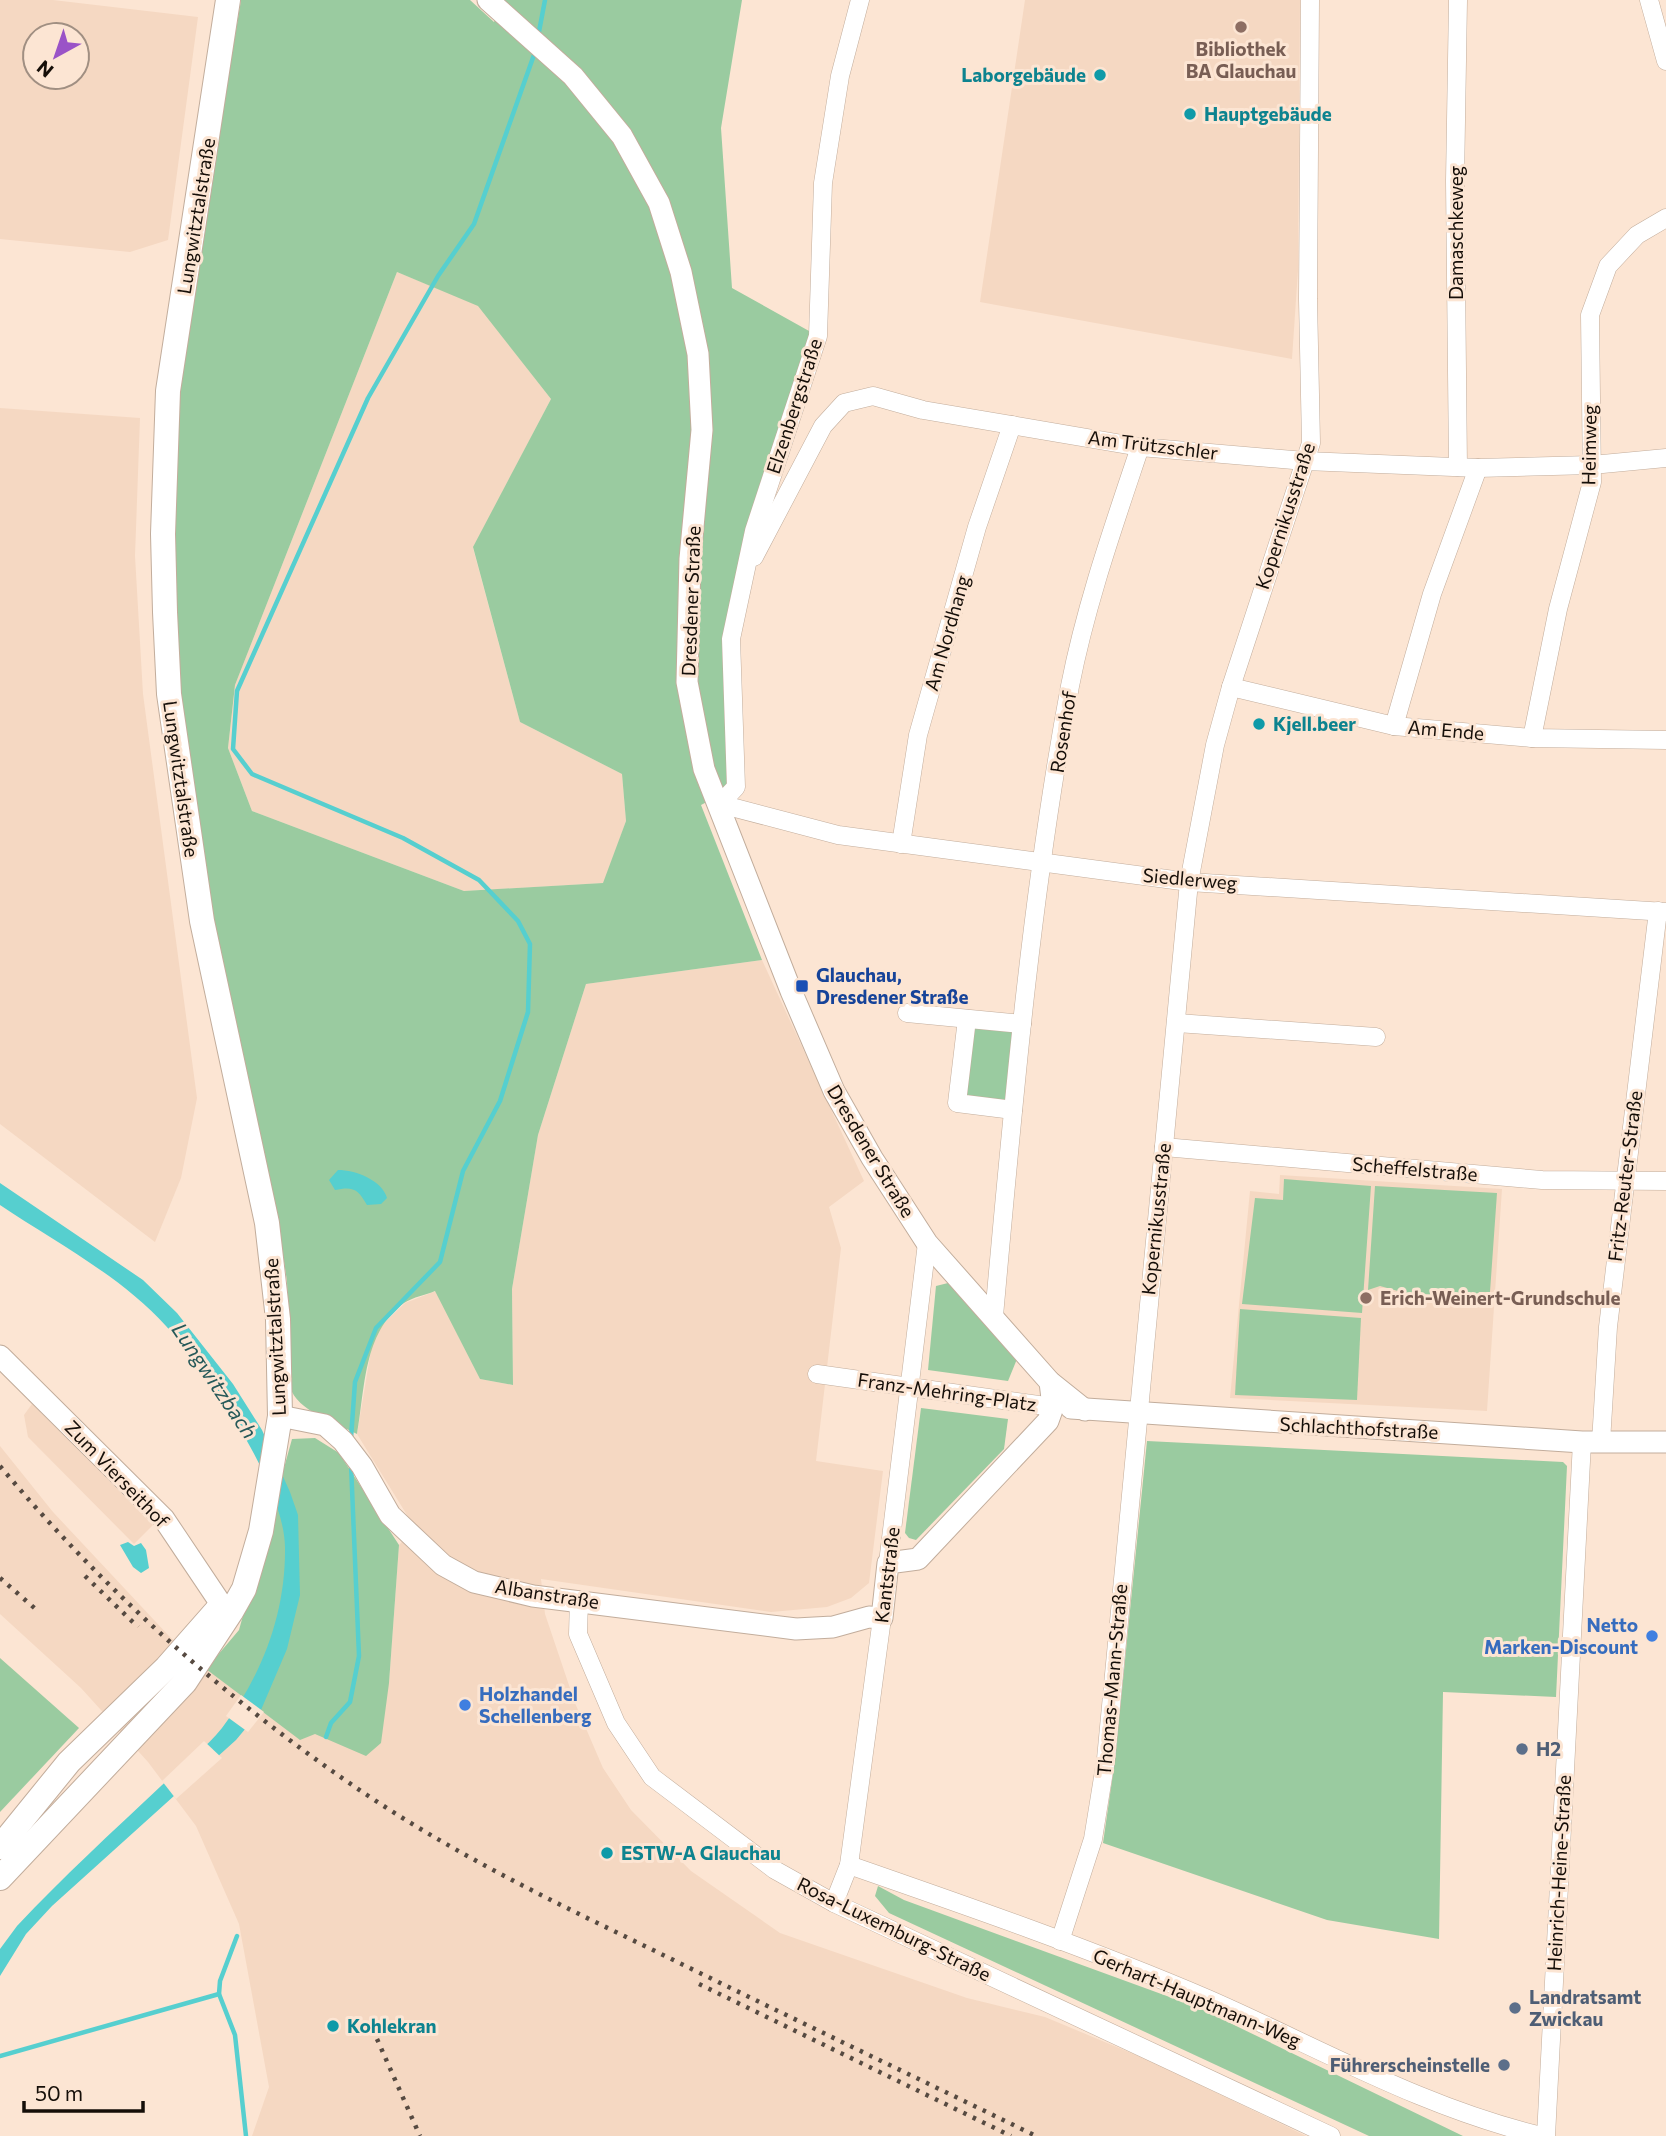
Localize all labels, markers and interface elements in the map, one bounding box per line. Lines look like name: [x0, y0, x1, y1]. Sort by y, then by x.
marker: Bibliothek BA Glauchau: [1233, 19, 1249, 35]
north arrow: [21, 21, 91, 91]
place label: Bibliothek BA Glauchau: [1186, 37, 1296, 82]
text: N: [32, 56, 58, 83]
place label: Laborgebäude: [961, 63, 1086, 86]
marker: Laborgebäude: [1092, 67, 1108, 83]
place label: Hauptgebäude: [1204, 102, 1332, 125]
marker: Hauptgebäude: [1182, 106, 1198, 122]
street label: Lungwitztalstraße: [172, 136, 219, 296]
street label: Damaschkeweg: [1444, 166, 1467, 300]
street label: Elzenbergstraße: [761, 335, 826, 476]
street label: Heimweg: [1576, 404, 1601, 486]
street label: Am Trützschler: [1087, 425, 1220, 464]
street label: Kopernikusstraße: [1250, 440, 1319, 592]
street label: Dresdener Straße: [676, 525, 705, 677]
street label: Am Nordhang: [919, 572, 974, 693]
street label: Rosenhof: [1045, 689, 1080, 774]
street label: Lungwitztalstraße: [159, 699, 204, 859]
place label: Kjell.beer: [1273, 712, 1356, 735]
street label: Am Ende: [1407, 715, 1485, 744]
marker: Kjell.beer: [1251, 716, 1267, 732]
street label: Siedlerweg: [1142, 863, 1238, 894]
place label: Glauchau, Dresdener Straße: [816, 963, 969, 1008]
marker: Glauchau, Dresdener Straße: [794, 978, 810, 994]
street label: Dresdener Straße: [823, 1080, 920, 1221]
street label: Fritz-Reuter-Straße: [1603, 1089, 1646, 1263]
street label: Kopernikusstraße: [1136, 1142, 1175, 1296]
street label: Scheffelstraße: [1352, 1152, 1479, 1185]
street label: Lungwitztalstraße: [259, 1258, 290, 1416]
place label: Erich-Weinert-Grundschule: [1380, 1286, 1621, 1309]
marker: Erich-Weinert-Grundschule: [1358, 1290, 1374, 1306]
water label: Lungwitzbach: [167, 1318, 263, 1443]
street label: Franz-Mehring-Platz: [856, 1368, 1038, 1415]
street label: Schlachthofstraße: [1279, 1412, 1439, 1443]
street label: Zum Vierseithof: [61, 1415, 175, 1532]
street label: Kantstraße: [869, 1526, 904, 1624]
street label: Albanstraße: [493, 1574, 601, 1613]
street label: Thomas-Mann-Straße: [1092, 1583, 1131, 1777]
place label: Netto Marken-Discount: [1484, 1613, 1638, 1658]
marker: Netto Marken-Discount: [1644, 1628, 1660, 1644]
place label: Holzhandel Schellenberg: [479, 1682, 592, 1727]
marker: Holzhandel Schellenberg: [457, 1697, 473, 1713]
place label: H2: [1536, 1737, 1561, 1760]
marker: H2: [1514, 1741, 1530, 1757]
street label: Heinrich-Heine-Straße: [1542, 1774, 1575, 1972]
place label: ESTW-A Glauchau: [621, 1841, 781, 1864]
marker: ESTW-A Glauchau: [599, 1845, 615, 1861]
street label: Rosa-Luxemburg-Straße: [794, 1872, 995, 1985]
street label: Gerhart-Hauptmann-Weg: [1090, 1943, 1304, 2052]
place label: Landratsamt Zwickau: [1529, 1985, 1641, 2030]
marker: Landratsamt Zwickau: [1507, 2000, 1523, 2016]
place label: Kohlekran: [347, 2014, 437, 2037]
marker: Kohlekran: [325, 2018, 341, 2034]
place label: Führerscheinstelle: [1330, 2053, 1490, 2076]
marker: Führerscheinstelle: [1496, 2057, 1512, 2073]
scale bar: [24, 2070, 144, 2114]
text: 50 m: [35, 2080, 83, 2105]

